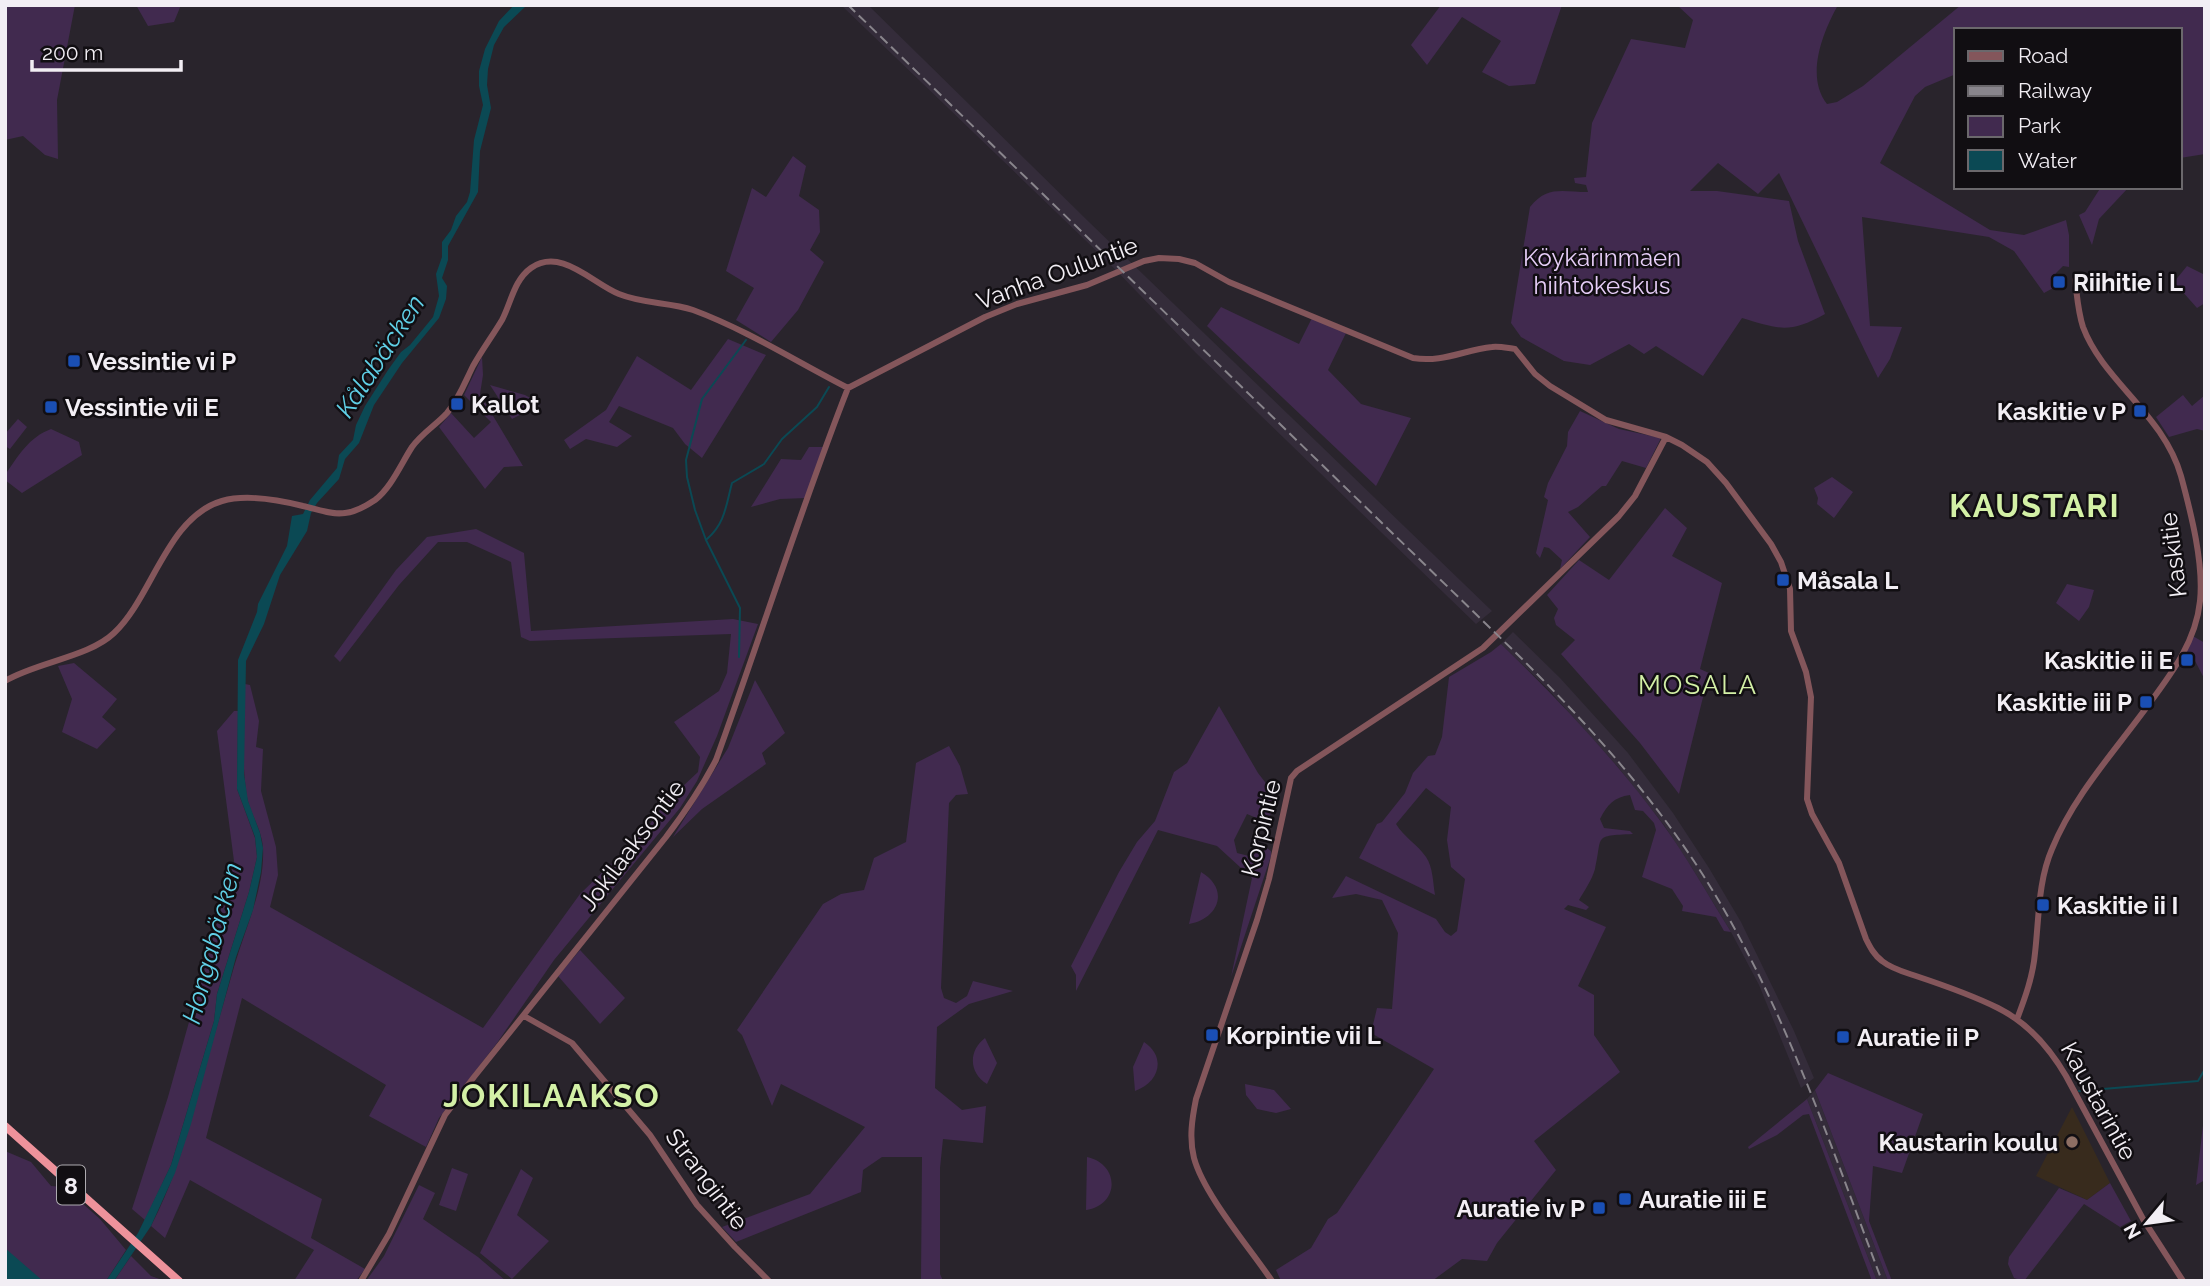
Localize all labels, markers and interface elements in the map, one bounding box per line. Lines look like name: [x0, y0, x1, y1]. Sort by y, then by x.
scale bar: [32, 28, 180, 72]
legend: [1954, 28, 2182, 189]
text: 200 m: [42, 40, 103, 65]
text: Road: [2018, 43, 2068, 68]
text: Railway: [2018, 78, 2092, 103]
text: Park: [2018, 113, 2061, 138]
text: Water: [2018, 148, 2077, 173]
street label: Vanha Ouluntie: [972, 230, 1142, 316]
park label: Köykärinmäen hiihtokeskus: [1523, 243, 1681, 300]
place label: Riihitie i L: [2073, 268, 2183, 297]
marker: Riihitie i L: [2051, 274, 2067, 290]
water label: Kålabäcken: [329, 289, 431, 423]
place label: Vessintie vi P: [88, 347, 236, 376]
marker: Vessintie vi P: [66, 353, 82, 369]
place label: Kallot: [471, 390, 540, 419]
place label: Vessintie vii E: [65, 393, 219, 422]
marker: Kallot: [449, 396, 465, 412]
place label: Kaskitie v P: [1997, 397, 2126, 426]
marker: Vessintie vii E: [43, 399, 59, 415]
marker: Kaskitie v P: [2132, 403, 2148, 419]
district label: KAUSTARI: [1949, 487, 2121, 524]
street label: Kaskitie: [2153, 511, 2193, 599]
place label: Måsala L: [1797, 566, 1898, 595]
marker: Måsala L: [1775, 572, 1791, 588]
place label: Kaskitie ii E: [2044, 646, 2173, 675]
marker: Kaskitie ii E: [2179, 652, 2195, 668]
district label: MOSALA: [1638, 670, 1758, 700]
place label: Kaskitie iii P: [1996, 688, 2132, 717]
marker: Kaskitie iii P: [2138, 694, 2154, 710]
street label: Jokilaaksontie: [573, 774, 691, 916]
street label: Korpintie: [1235, 777, 1287, 879]
water label: Hongabäcken: [176, 859, 248, 1027]
place label: Kaskitie ii I: [2057, 891, 2178, 920]
marker: Kaskitie ii I: [2035, 897, 2051, 913]
place label: Korpintie vii L: [1226, 1021, 1381, 1050]
place label: Auratie ii P: [1857, 1023, 1979, 1052]
marker: Korpintie vii L: [1204, 1027, 1220, 1043]
marker: Auratie ii P: [1835, 1029, 1851, 1045]
street label: Kaustarintie: [2055, 1037, 2143, 1165]
district label: JOKILAAKSO: [443, 1077, 661, 1114]
street label: Strangintie: [660, 1123, 754, 1235]
place label: Kaustarin koulu: [1878, 1128, 2058, 1157]
marker: Kaustarin koulu: [2064, 1134, 2080, 1150]
road number: 8: [57, 1166, 85, 1204]
place label: Auratie iii E: [1639, 1185, 1767, 1214]
north arrow: [2112, 1188, 2182, 1258]
marker: Auratie iii E: [1617, 1191, 1633, 1207]
place label: Auratie iv P: [1457, 1194, 1585, 1223]
marker: Auratie iv P: [1591, 1200, 1607, 1216]
text: N: [2119, 1220, 2145, 1243]

